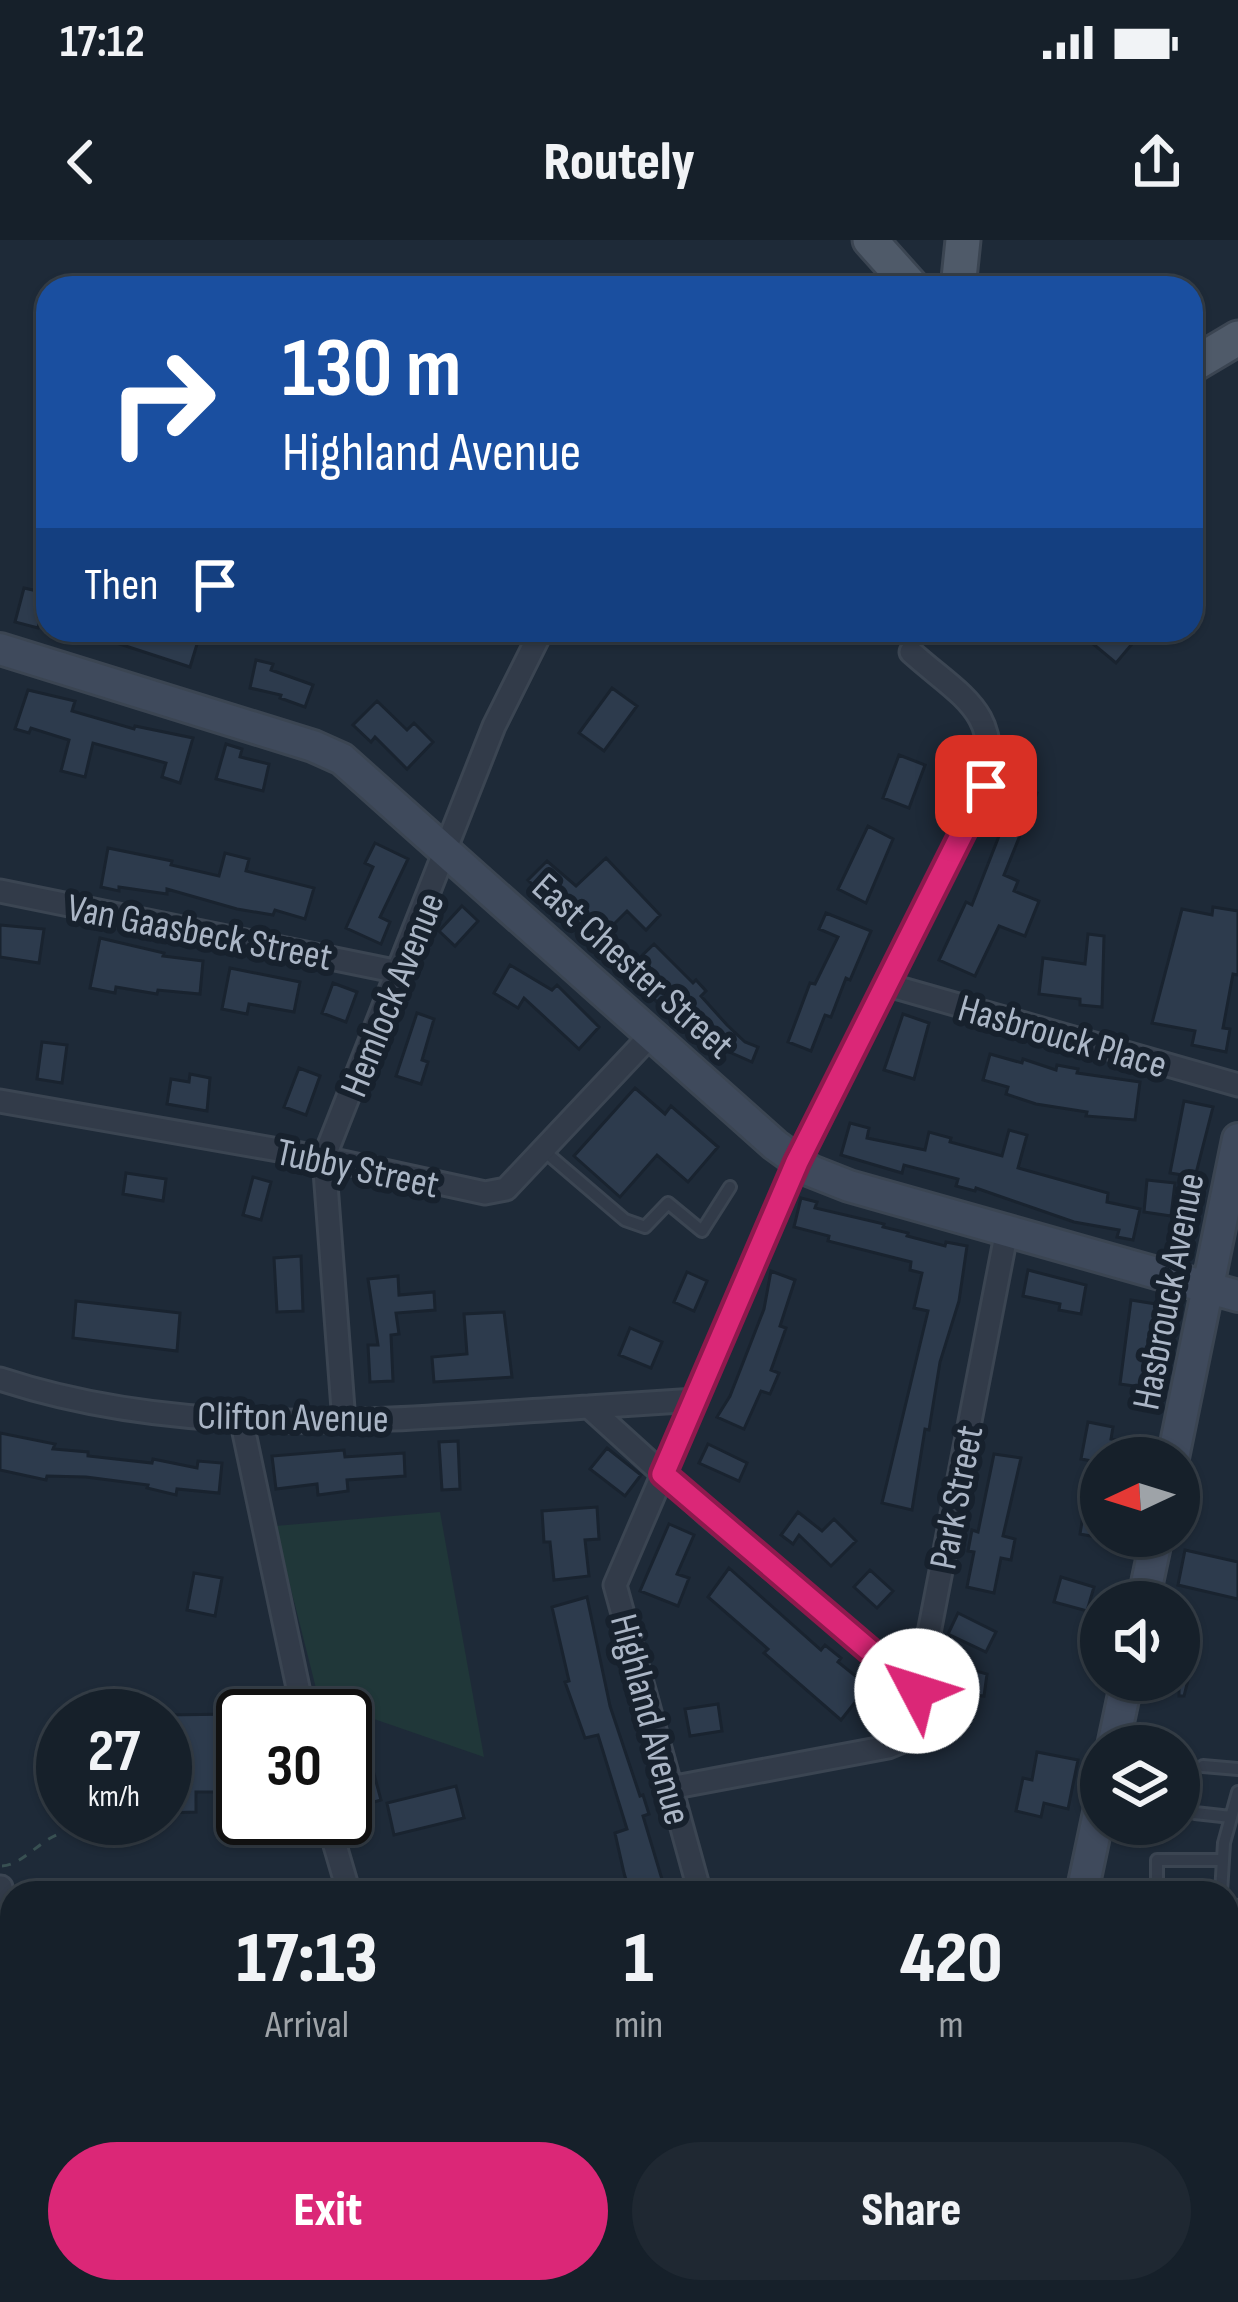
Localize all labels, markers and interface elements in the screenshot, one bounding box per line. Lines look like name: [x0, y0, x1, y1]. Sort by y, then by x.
text: 17:12: [60, 15, 145, 70]
icon: back: [48, 129, 114, 195]
icon: share: [1124, 129, 1190, 195]
text: Routely: [543, 130, 695, 195]
text: 130 m: [282, 319, 461, 420]
icon: right: [84, 324, 240, 480]
text: Highland Avenue: [282, 421, 581, 486]
icon: arrive: [182, 552, 248, 618]
text: Then: [84, 558, 158, 613]
pin: [935, 735, 1037, 837]
icon: arrive: [953, 753, 1019, 819]
street label: East Chester Street: [522, 864, 743, 1070]
street label: Van Gaasbeck Street: [63, 885, 336, 982]
street label: Hemlock Avenue: [331, 886, 456, 1104]
street label: Hasbrouck Place: [953, 985, 1172, 1090]
street label: Tubby Street: [272, 1129, 443, 1210]
street label: Hasbrouck Avenue: [1123, 1169, 1215, 1414]
street label: Clifton Avenue: [197, 1393, 389, 1444]
street label: Park Street: [920, 1422, 994, 1573]
north arrow: [1080, 1437, 1200, 1557]
map controls: [1080, 1437, 1200, 1845]
button: sound: [1080, 1581, 1200, 1701]
street label: Highland Avenue: [599, 1609, 700, 1830]
position arrow: [854, 1628, 980, 1754]
speed limit sign: 30: [216, 1689, 372, 1845]
text: 27: [88, 1716, 140, 1788]
button: layers: [1080, 1725, 1200, 1845]
text: km/h: [88, 1779, 140, 1815]
text: 17:13: [237, 1916, 378, 2003]
text: 1: [624, 1916, 653, 2003]
text: 420: [900, 1916, 1002, 2003]
text: Arrival: [265, 2002, 349, 2049]
text: min: [614, 2002, 663, 2049]
text: m: [939, 2002, 964, 2049]
button: Exit: [48, 2142, 608, 2280]
button: Share: [632, 2142, 1191, 2280]

